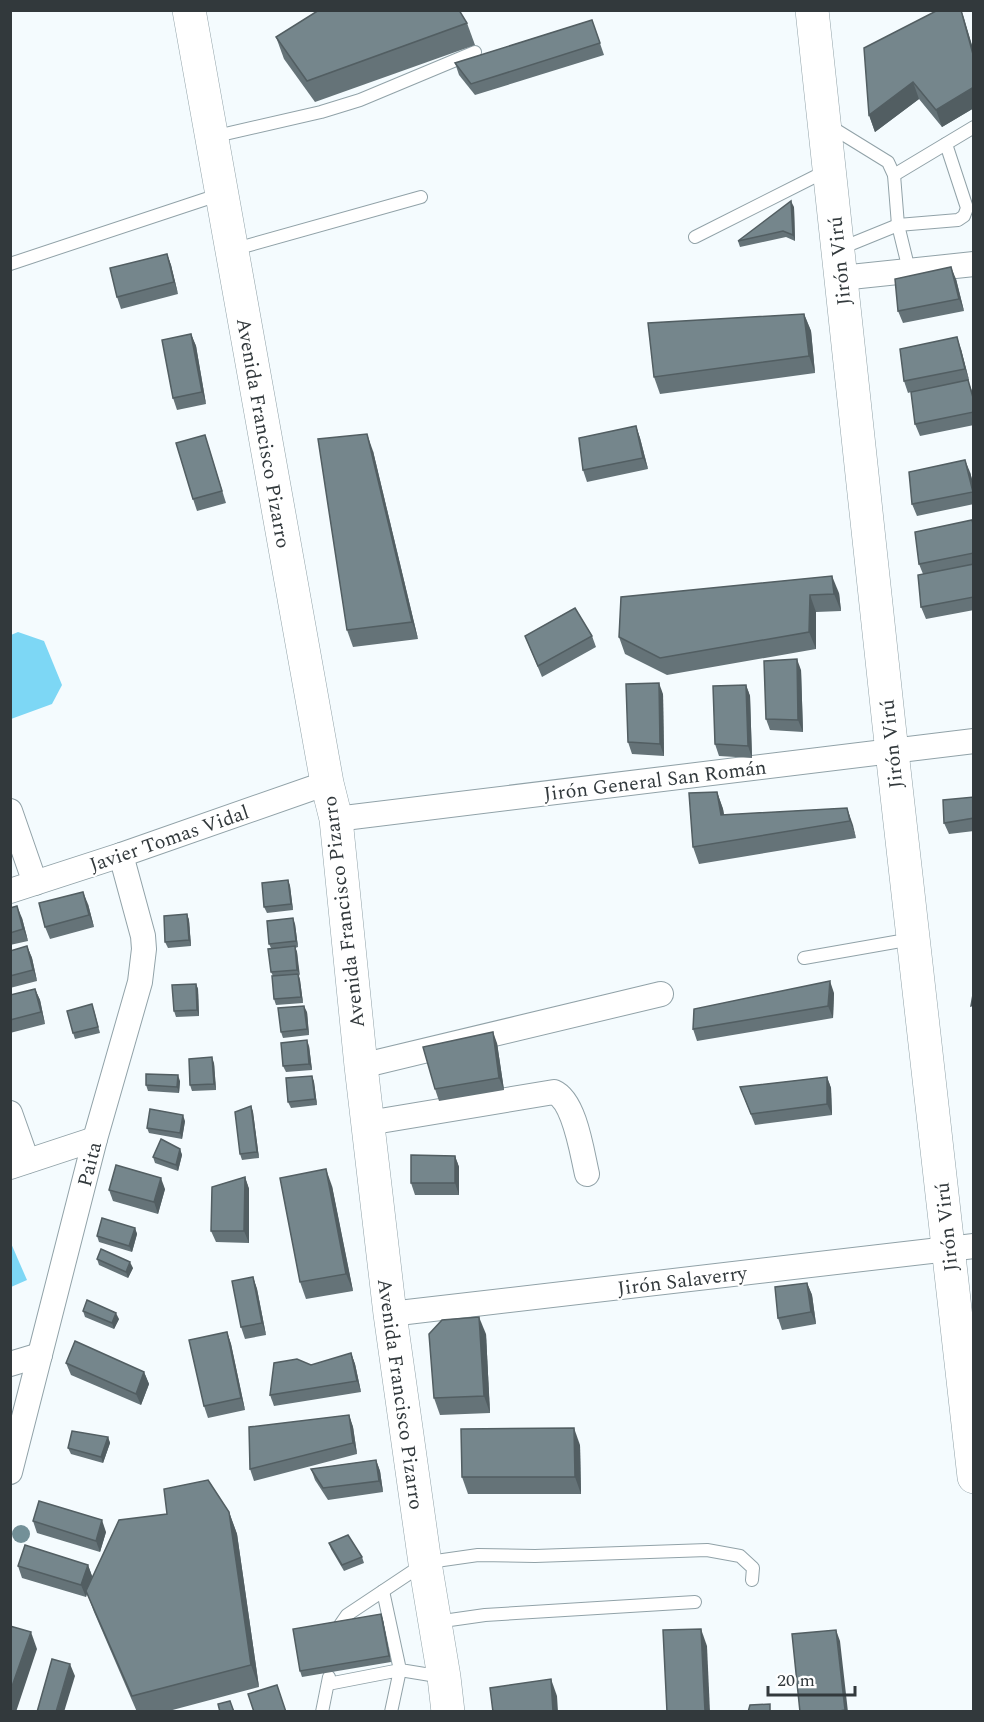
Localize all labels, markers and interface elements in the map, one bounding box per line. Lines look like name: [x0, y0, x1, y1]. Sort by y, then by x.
street label: Jirón Virú: [820, 215, 860, 307]
street label: Avenida Francisco Pizarro: [228, 316, 298, 551]
street label: Jirón Virú: [872, 698, 912, 790]
street label: Jirón General San Román: [542, 752, 768, 810]
street label: Avenida Francisco Pizarro: [315, 794, 373, 1030]
street label: Javier Tomas Vidal: [85, 798, 253, 880]
street label: Paita: [70, 1138, 110, 1190]
street label: Jirón Virú: [927, 1181, 967, 1273]
street label: Jirón Salaverry: [616, 1258, 750, 1304]
street label: Avenida Francisco Pizarro: [369, 1276, 431, 1512]
scale bar: [768, 1659, 855, 1697]
text: 20 m: [777, 1667, 815, 1694]

